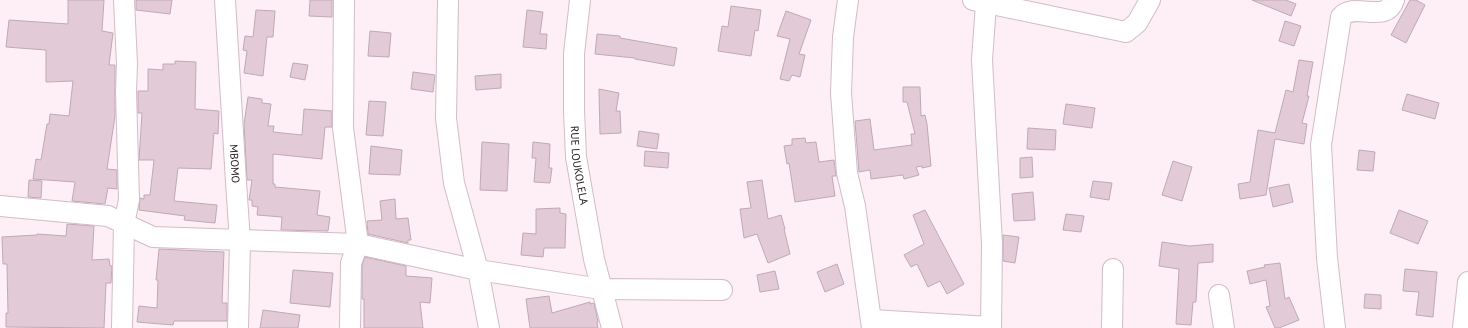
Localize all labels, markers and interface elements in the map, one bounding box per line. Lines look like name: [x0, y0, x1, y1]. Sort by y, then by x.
street label: RUE LOUKOLELA: [568, 125, 591, 207]
street label: MBOMO: [227, 144, 243, 184]

